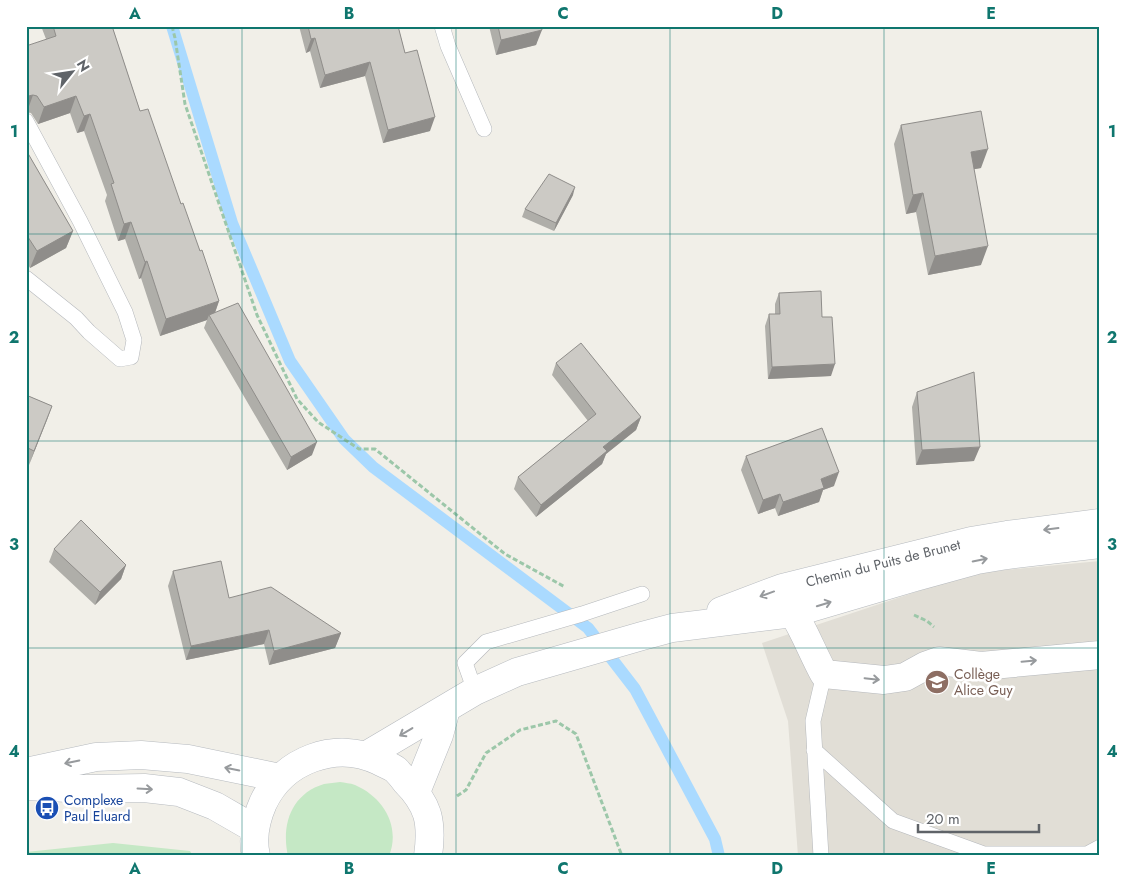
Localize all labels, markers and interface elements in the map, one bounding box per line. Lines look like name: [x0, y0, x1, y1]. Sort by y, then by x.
text: A: [128, 2, 141, 25]
text: B: [344, 2, 354, 25]
text: C: [557, 2, 569, 25]
text: D: [771, 2, 783, 25]
text: E: [986, 2, 996, 25]
north arrow: [48, 48, 98, 98]
text: N: [72, 56, 95, 75]
text: 1: [10, 120, 18, 143]
text: 1: [1108, 120, 1116, 143]
text: 2: [9, 326, 19, 349]
text: 2: [1107, 326, 1117, 349]
one-way arrow: [1044, 524, 1060, 534]
text: 3: [9, 533, 19, 556]
text: 3: [1107, 533, 1117, 556]
street label: Chemin du Puits de Brunet: [804, 534, 963, 592]
one-way arrow: [972, 555, 988, 564]
one-way arrow: [760, 590, 775, 599]
one-way arrow: [815, 598, 831, 608]
one-way arrow: [1021, 657, 1037, 666]
place label: Collège Alice Guy: [954, 664, 1013, 700]
school or university icon: Collège Alice Guy: [924, 669, 950, 695]
one-way arrow: [864, 674, 880, 684]
one-way arrow: [400, 727, 414, 737]
text: 4: [8, 740, 20, 763]
text: 4: [1106, 740, 1118, 763]
one-way arrow: [64, 758, 80, 767]
one-way arrow: [225, 764, 241, 773]
one-way arrow: [137, 784, 153, 793]
place label: Complexe Paul Eluard: [64, 790, 131, 826]
bus stop icon: Complexe Paul Eluard: [34, 795, 60, 821]
scale bar: [918, 802, 1040, 834]
text: 20 m: [926, 808, 960, 830]
text: A: [128, 857, 141, 880]
text: B: [344, 857, 354, 880]
text: C: [557, 857, 569, 880]
text: D: [771, 857, 783, 880]
text: E: [986, 857, 996, 880]

